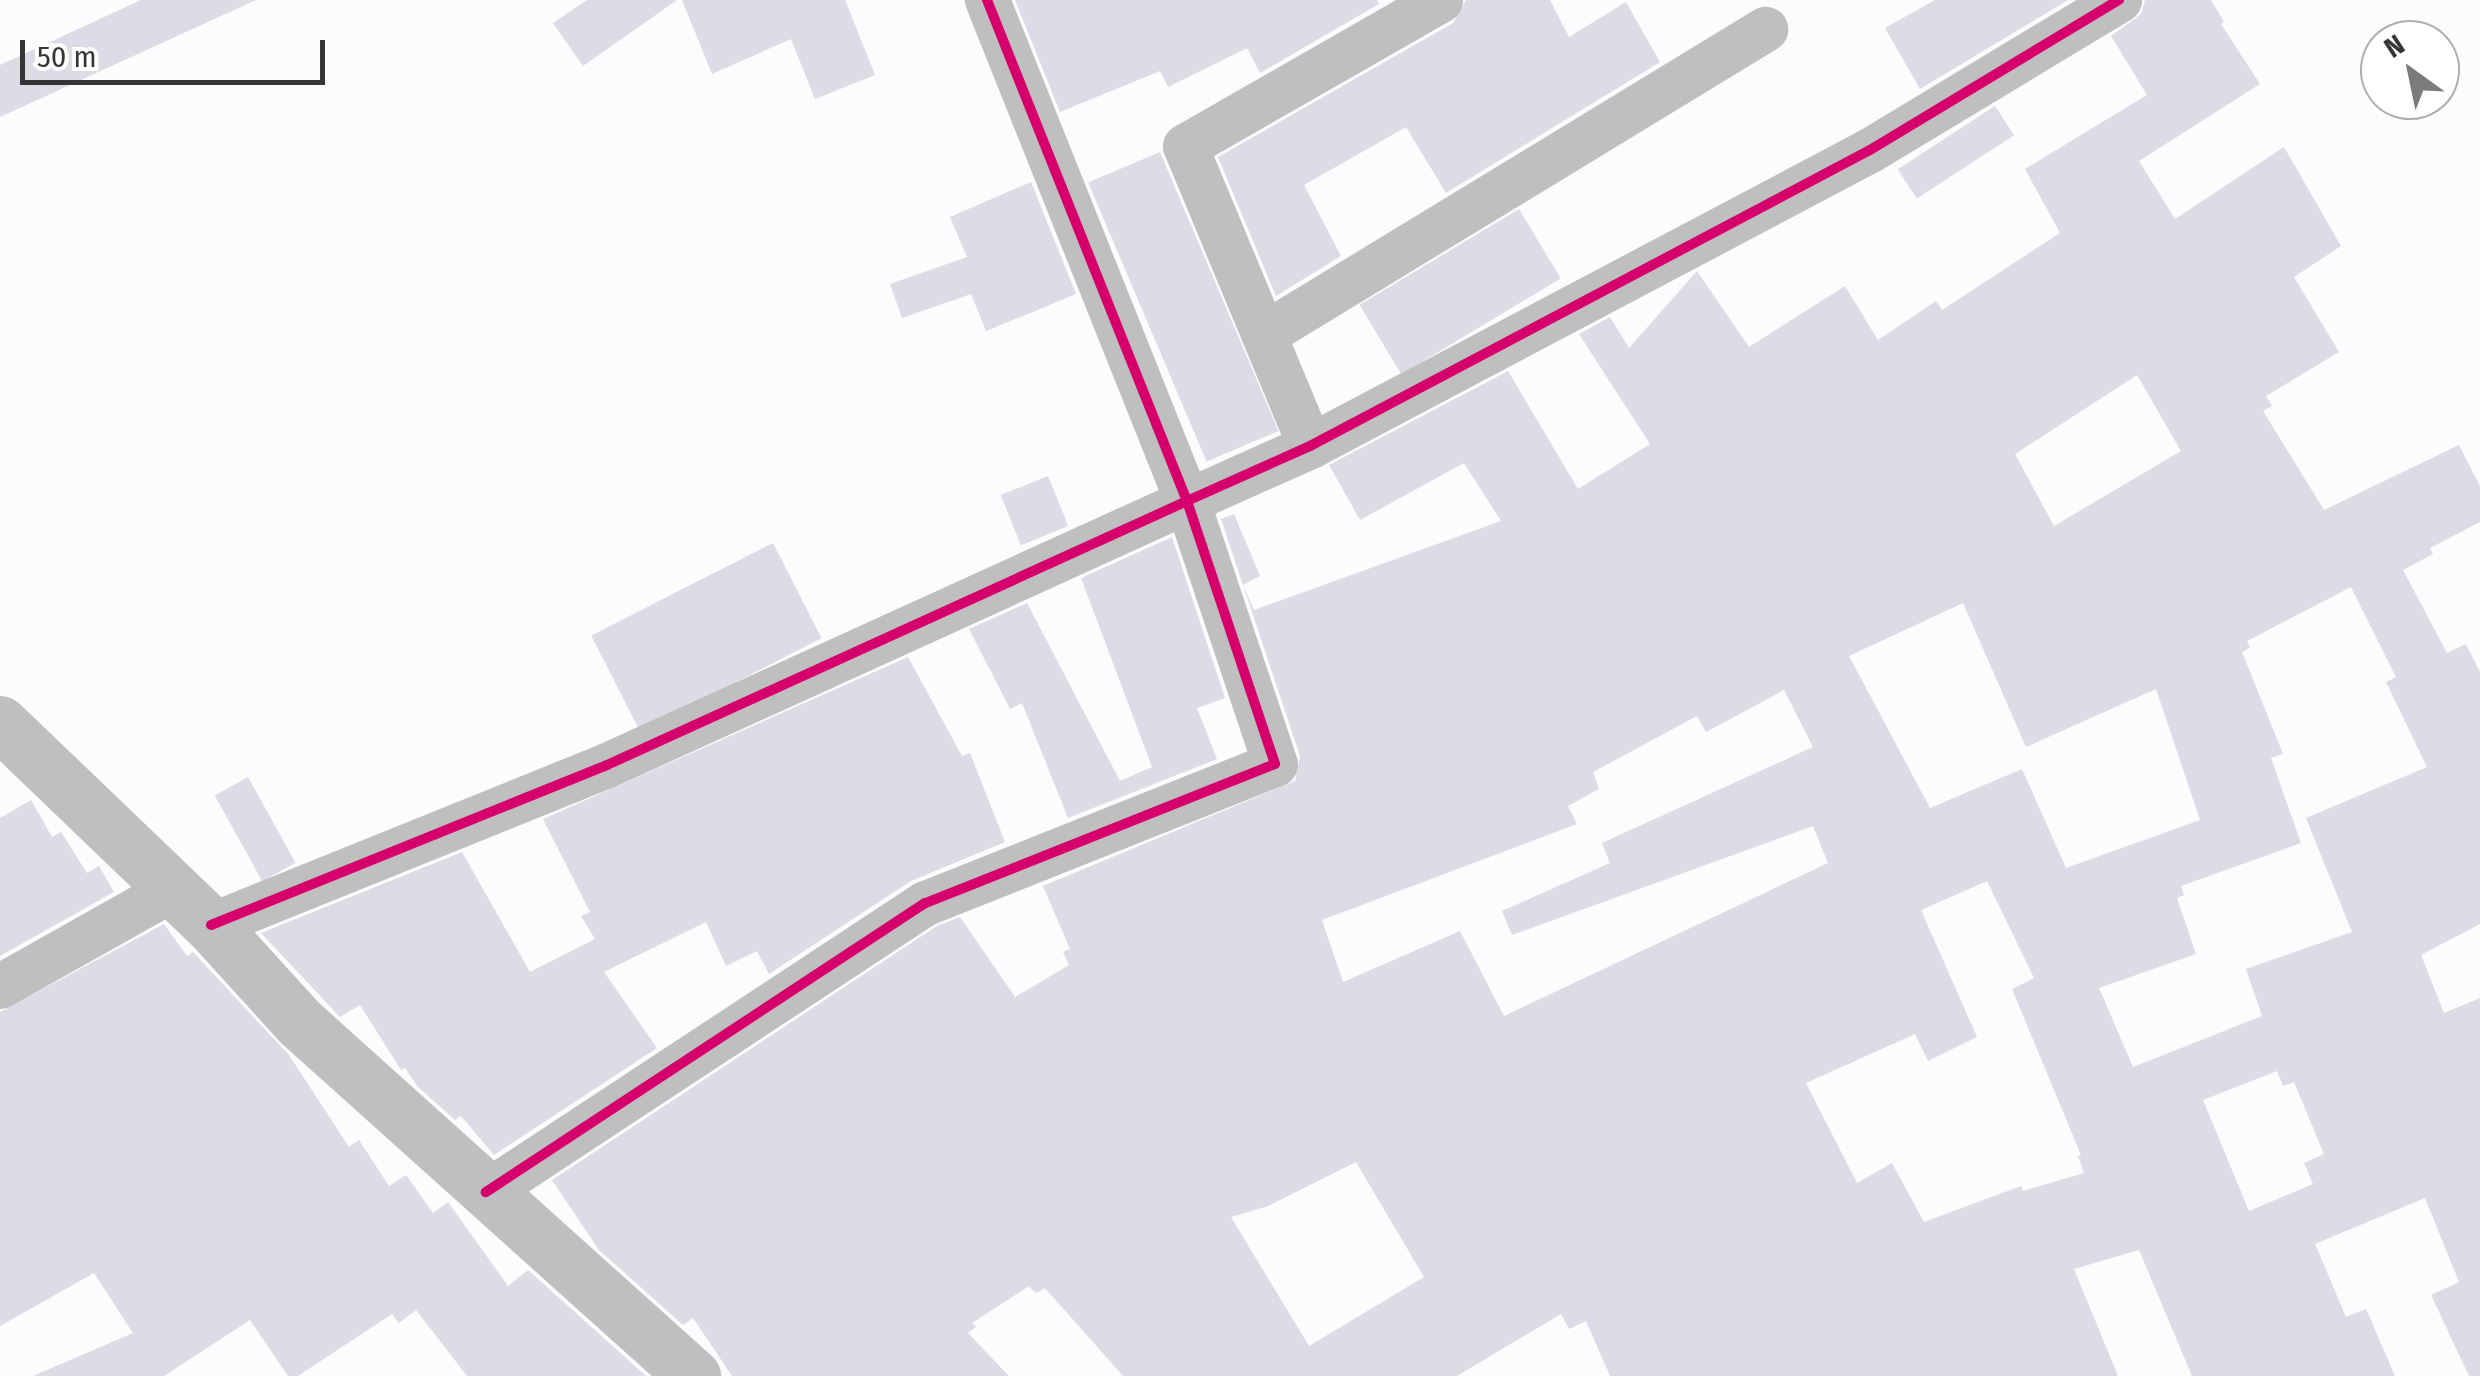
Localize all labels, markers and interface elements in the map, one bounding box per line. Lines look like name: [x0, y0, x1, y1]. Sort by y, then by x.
scale bar: [25, 20, 330, 82]
north arrow: [2360, 20, 2460, 120]
text: N: [2378, 28, 2411, 65]
text: 50 m: [37, 39, 97, 75]

